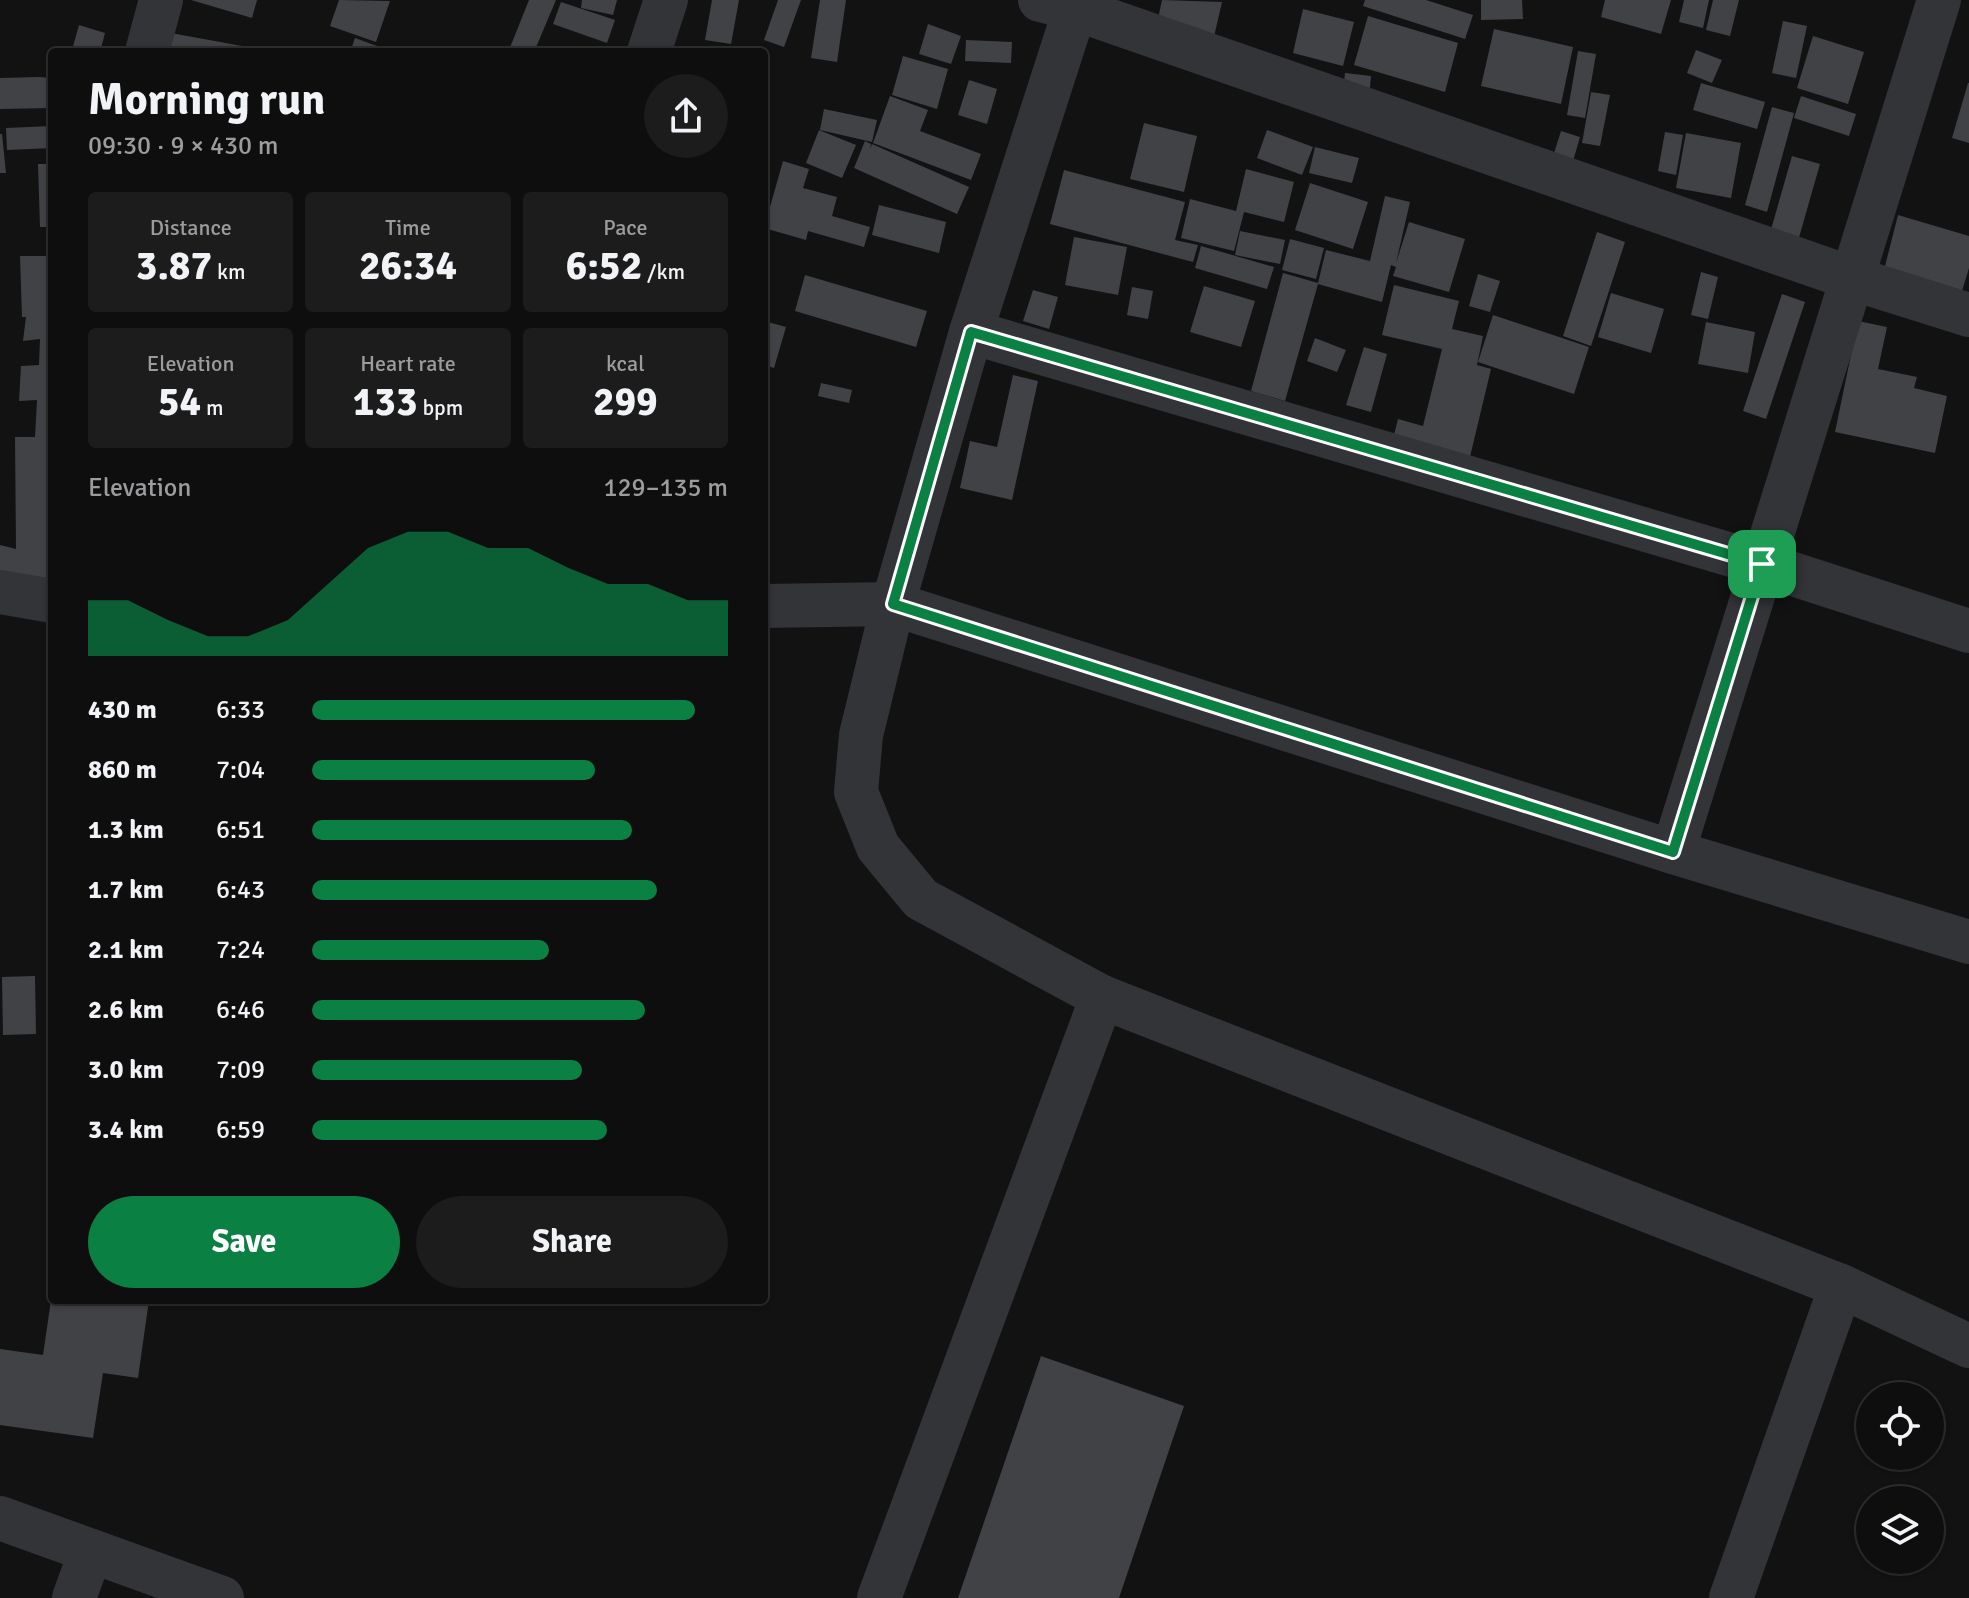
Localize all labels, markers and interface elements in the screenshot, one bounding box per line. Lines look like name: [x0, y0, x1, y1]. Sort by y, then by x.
text: Morning run: [88, 73, 325, 127]
button: share: [644, 74, 728, 158]
text: 09:30 · 9 × 430 m: [88, 130, 279, 162]
text: Distance: [150, 214, 232, 241]
text: Time: [385, 214, 431, 241]
text: Pace: [603, 214, 647, 241]
text: 3.87: [136, 241, 212, 291]
text: 26:34: [359, 241, 457, 291]
text: 6:52: [566, 241, 642, 291]
text: km: [212, 258, 246, 285]
text: /km: [642, 258, 685, 285]
text: Elevation: [147, 350, 234, 377]
text: Heart rate: [360, 350, 456, 377]
text: kcal: [606, 350, 645, 377]
text: 54: [158, 377, 201, 427]
text: 133: [353, 377, 418, 427]
text: 299: [593, 377, 658, 427]
text: m: [201, 394, 223, 421]
text: bpm: [418, 394, 463, 421]
text: Elevation: [88, 472, 192, 504]
text: 129–135 m: [604, 472, 728, 504]
pin: [1728, 530, 1796, 598]
icon: arrive: [1740, 542, 1784, 586]
text: 430 m: [88, 694, 157, 726]
text: 6:33: [216, 694, 265, 726]
text: 860 m: [88, 754, 157, 786]
text: 7:04: [216, 754, 265, 786]
text: 1.3 km: [88, 814, 164, 846]
text: 6:51: [216, 814, 265, 846]
text: 1.7 km: [88, 874, 164, 906]
text: 6:43: [216, 874, 265, 906]
text: 2.1 km: [88, 934, 164, 966]
text: 7:24: [216, 934, 265, 966]
text: 2.6 km: [88, 994, 164, 1026]
text: 6:46: [216, 994, 265, 1026]
text: 3.0 km: [88, 1054, 164, 1086]
text: 7:09: [216, 1054, 265, 1086]
text: 3.4 km: [88, 1114, 164, 1146]
text: 6:59: [216, 1114, 265, 1146]
button: Save: [88, 1196, 400, 1288]
button: Share: [416, 1196, 728, 1288]
map controls: [1856, 1382, 1944, 1574]
button: locate: [1856, 1382, 1944, 1470]
button: layers: [1856, 1486, 1944, 1574]

